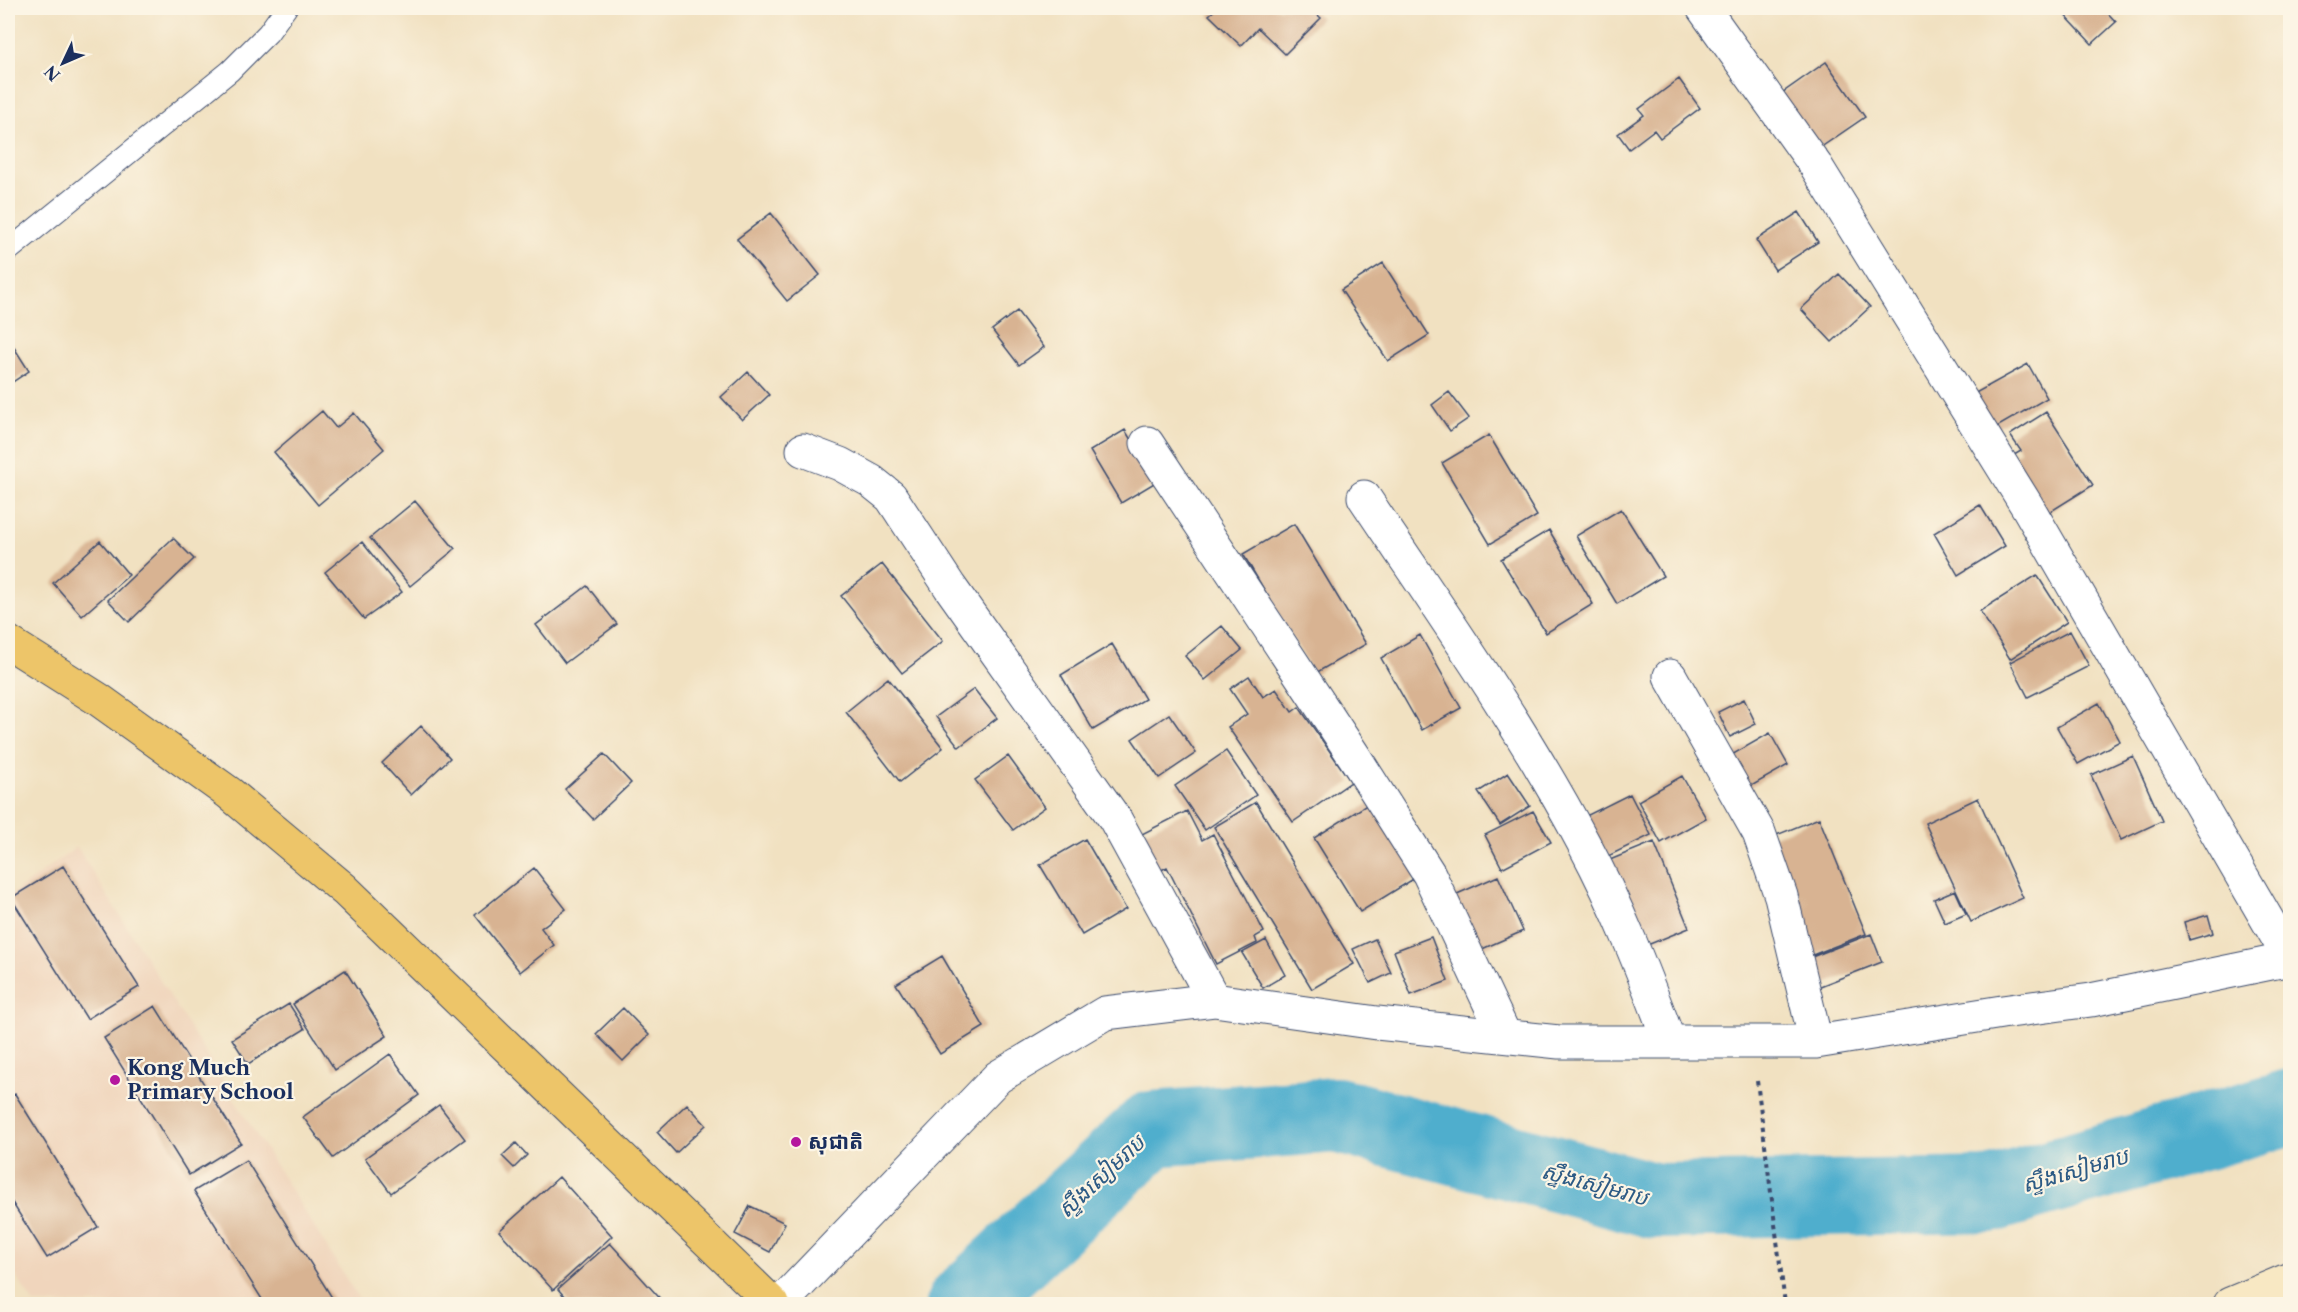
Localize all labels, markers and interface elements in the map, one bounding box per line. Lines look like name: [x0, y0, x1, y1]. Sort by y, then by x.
north arrow: [33, 33, 93, 93]
text: N: [40, 61, 64, 85]
place label: Kong Much Primary School: [127, 1055, 294, 1104]
marker: Kong Much Primary School: [108, 1073, 122, 1087]
water label: ស្ទឹងសៀមរាប: [1052, 1127, 1152, 1224]
place label: សុជាតិ: [808, 1129, 863, 1155]
marker: សុជាតិ: [789, 1135, 803, 1149]
water label: ស្ទឹងសៀមរាប: [2019, 1141, 2133, 1199]
water label: ស្ទឹងសៀមរាប: [1539, 1156, 1653, 1213]

